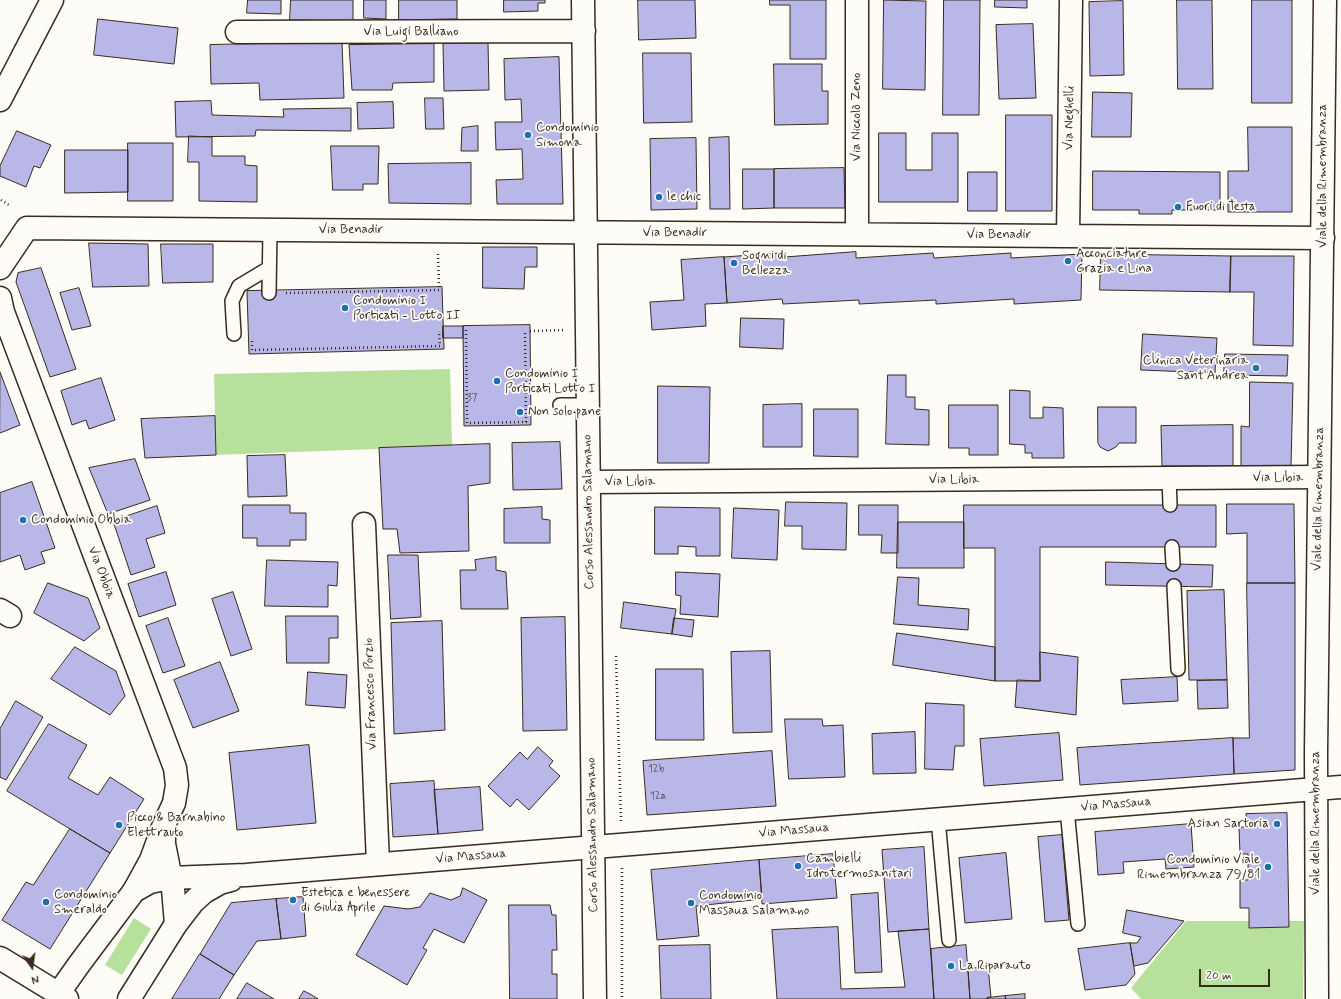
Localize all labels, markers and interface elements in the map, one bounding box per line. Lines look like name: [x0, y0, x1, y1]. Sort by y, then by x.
street label: Via Luigi Balliano: [364, 24, 458, 40]
street label: Via Niccolò Zeno: [849, 73, 865, 161]
street label: Via Neghelli: [1062, 86, 1078, 150]
street label: Viale della Rimembranza: [1315, 104, 1331, 248]
place label: Condominio Simona: [536, 120, 599, 151]
marker: Condominio Simona: [523, 130, 533, 140]
place label: le chic: [667, 189, 701, 205]
marker: le chic: [654, 192, 664, 202]
place label: Fuori di Testa: [1186, 199, 1255, 215]
marker: Fuori di Testa: [1173, 202, 1183, 212]
street label: Via Benadir: [319, 222, 383, 238]
street label: Via Benadir: [643, 225, 707, 241]
street label: Via Benadir: [967, 227, 1031, 243]
place label: Acconciature Grazia e Lina: [1076, 246, 1152, 277]
place label: Sogni di Bellezza: [742, 248, 790, 279]
marker: Acconciature Grazia e Lina: [1063, 256, 1073, 266]
marker: Sogni di Bellezza: [729, 258, 739, 268]
place label: Condominio I Porticati - Lotto II: [353, 293, 460, 324]
marker: Condominio I Porticati - Lotto II: [340, 303, 350, 313]
place label: Clinica Veterinaria Sant'Andrea: [1143, 353, 1248, 384]
marker: Clinica Veterinaria Sant'Andrea: [1251, 363, 1261, 373]
place label: Condominio I Porticati Lotto I: [505, 366, 595, 397]
marker: Condominio I Porticati Lotto I: [492, 376, 502, 386]
house number: 37: [467, 392, 477, 406]
place label: Non solo pane: [528, 404, 601, 420]
marker: Non solo pane: [515, 407, 525, 417]
street label: Viale della Rimembranza: [1310, 427, 1328, 571]
street label: Corso Alessandro Salamano: [580, 434, 598, 590]
street label: Via Libia: [1253, 470, 1303, 486]
street label: Via Libia: [929, 472, 979, 488]
street label: Via Libia: [605, 474, 655, 490]
place label: Condominio Obbia: [31, 512, 131, 528]
marker: Condominio Obbia: [18, 515, 28, 525]
street label: Via Obbia: [84, 545, 118, 601]
street label: Via Francesco Porzio: [361, 638, 381, 750]
street label: Viale della Rimembranza: [1308, 751, 1324, 895]
street label: Corso Alessandro Salamano: [584, 757, 602, 913]
house number: 12b: [648, 763, 664, 777]
house number: 12a: [650, 790, 666, 804]
street label: Via Massaua: [1080, 794, 1152, 816]
place label: Picco & Barnabino Elettrauto: [127, 810, 225, 841]
place label: Asian Sartoria: [1187, 816, 1269, 832]
marker: Asian Sartoria: [1272, 819, 1282, 829]
marker: Picco & Barnabino Elettrauto: [114, 820, 124, 830]
street label: Via Massaua: [758, 820, 830, 842]
street label: Via Massaua: [435, 846, 507, 868]
place label: Cambielli Idrotermosanitari: [806, 851, 912, 882]
place label: Condominio Viale Rimembranza 79/81: [1137, 852, 1260, 883]
marker: Cambielli Idrotermosanitari: [793, 861, 803, 871]
marker: Condominio Viale Rimembranza 79/81: [1263, 862, 1273, 872]
place label: Estetica e benessere di Giulia Aprile: [301, 885, 410, 916]
place label: Condominio Smeraldo: [54, 887, 117, 918]
place label: Condominio Massaua Salamano: [699, 888, 809, 919]
marker: Estetica e benessere di Giulia Aprile: [288, 895, 298, 905]
marker: Condominio Smeraldo: [41, 897, 51, 907]
marker: Condominio Massaua Salamano: [686, 898, 696, 908]
north arrow: [12, 947, 52, 987]
place label: La Riparauto: [959, 958, 1031, 974]
marker: La Riparauto: [946, 961, 956, 971]
scale bar: [1201, 961, 1272, 987]
text: 20 m: [1206, 968, 1232, 984]
text: N: [30, 971, 40, 986]

